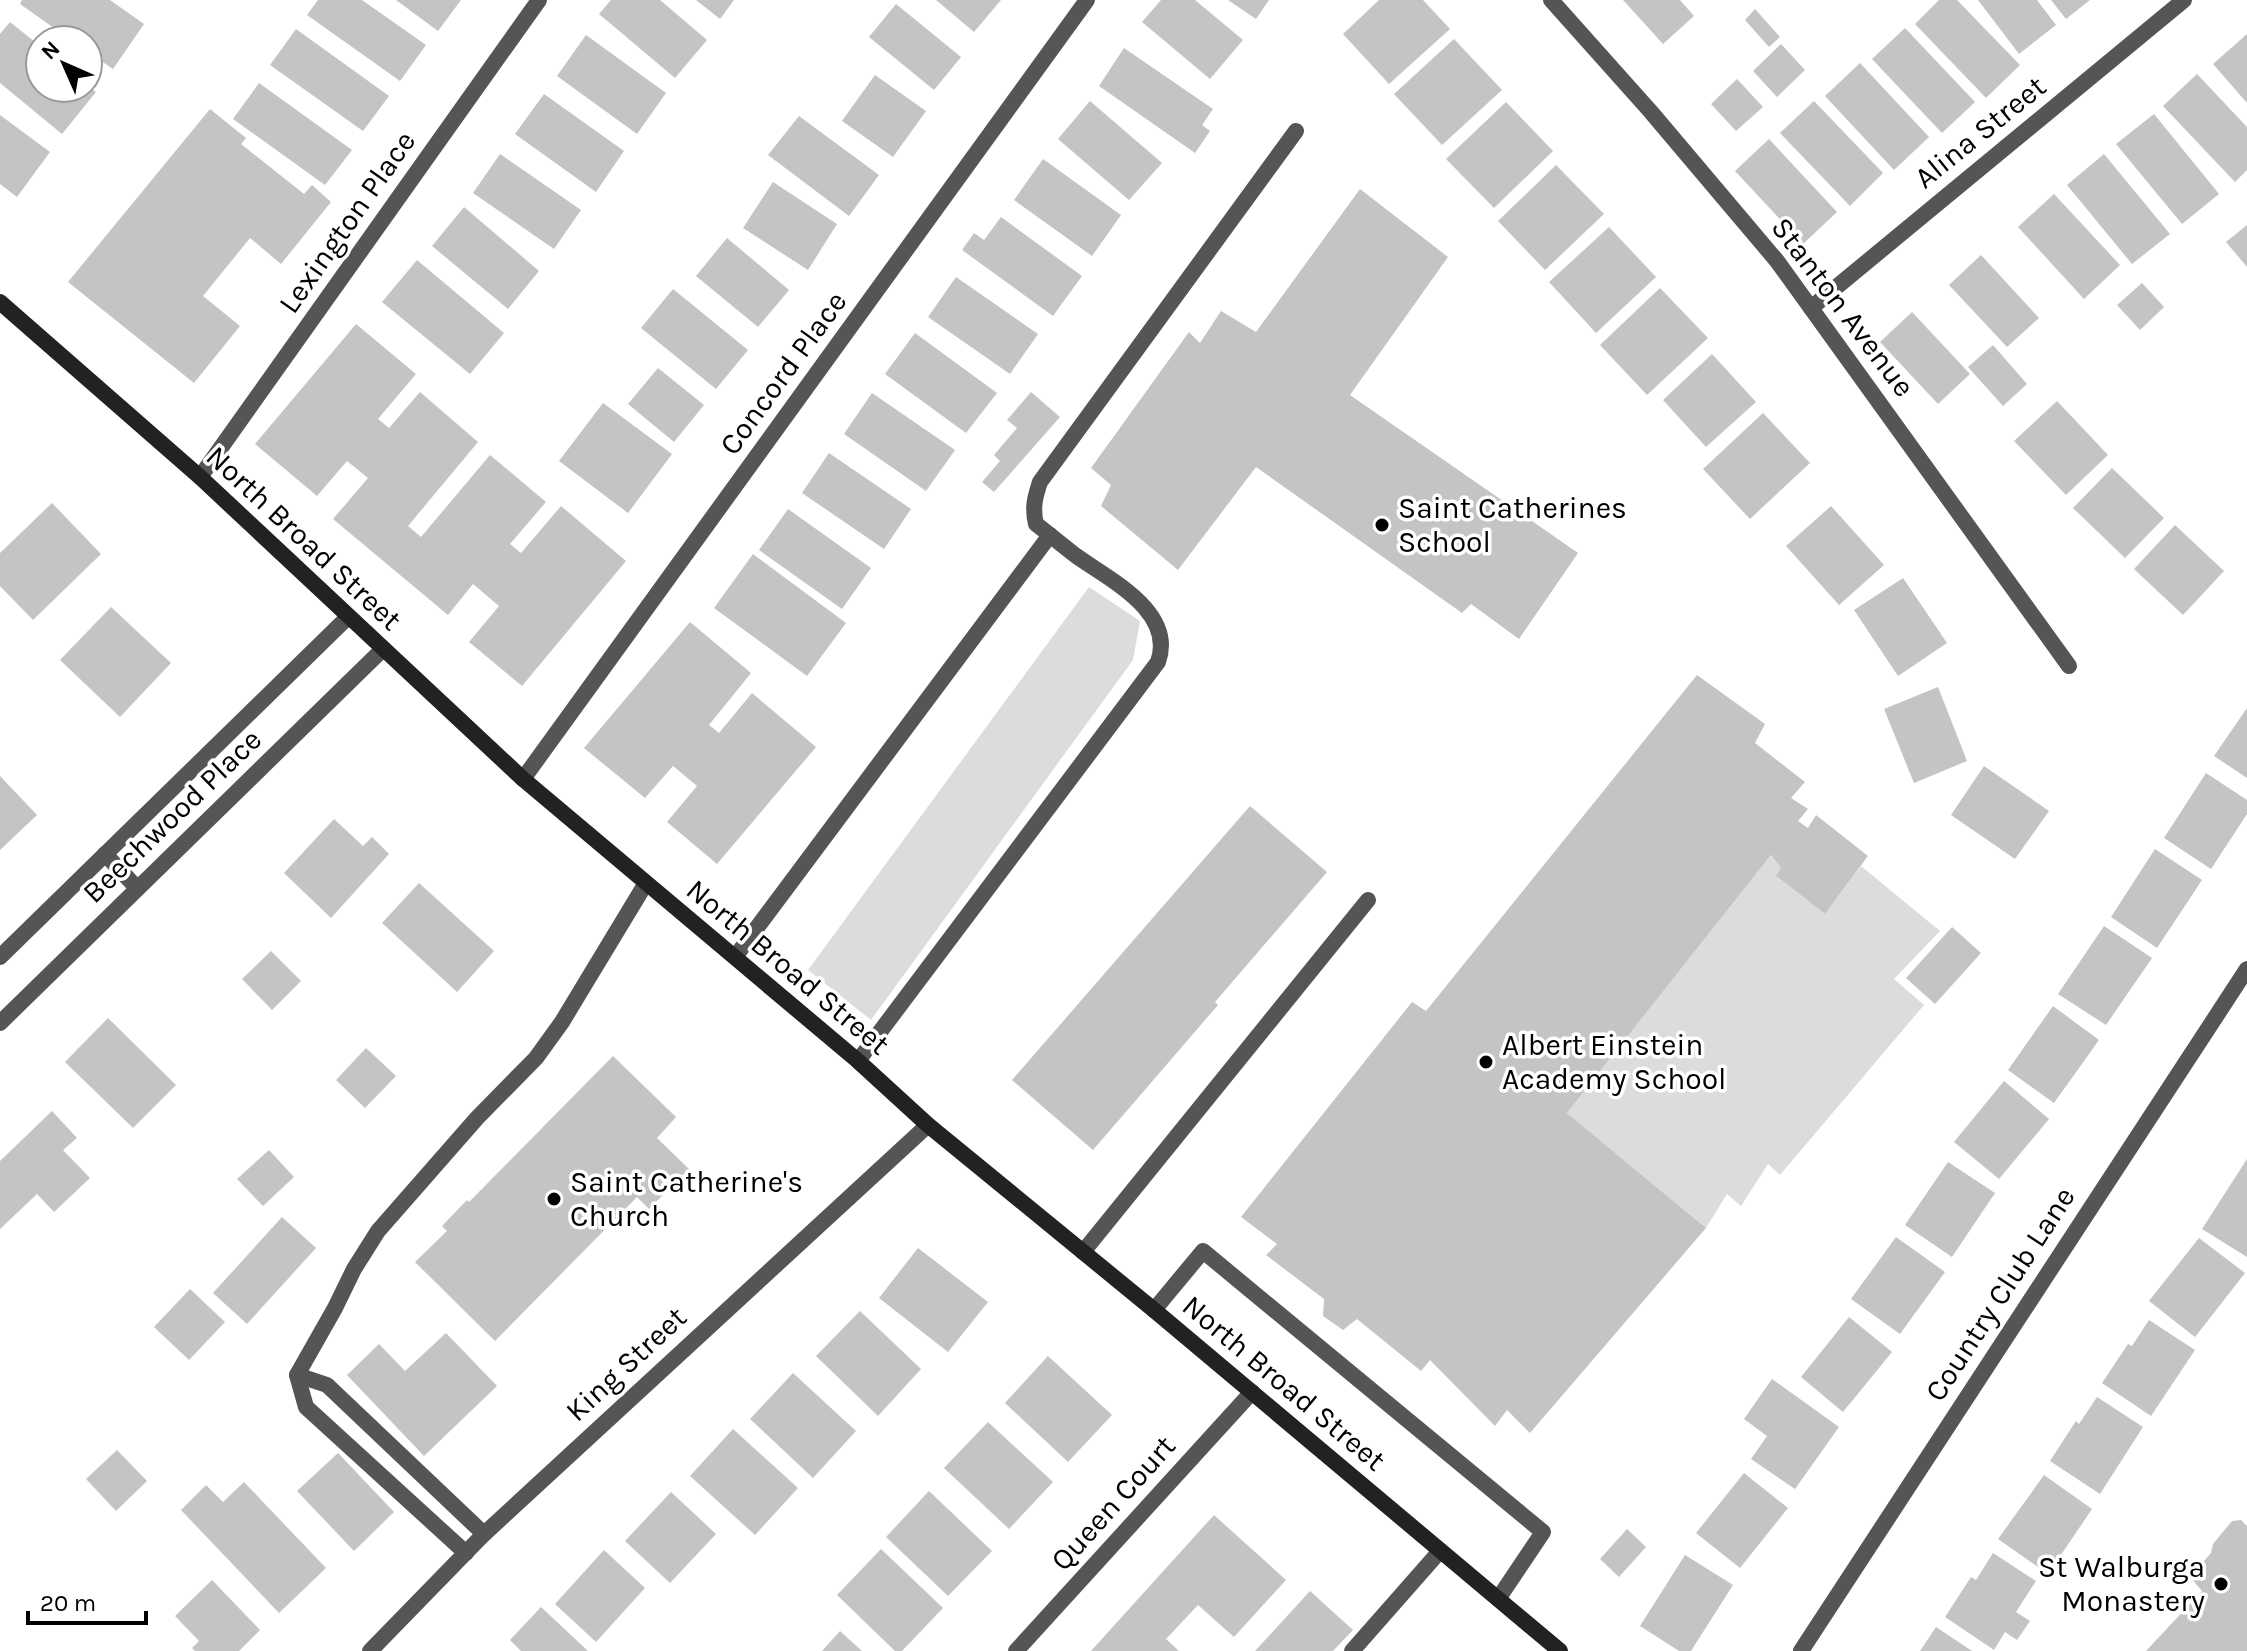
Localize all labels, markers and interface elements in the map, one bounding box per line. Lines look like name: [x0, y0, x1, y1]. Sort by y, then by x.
north arrow: [24, 24, 104, 104]
text: N: [36, 36, 65, 65]
street label: Alina Street: [1907, 68, 2053, 196]
street label: Lexington Place: [271, 124, 423, 320]
street label: Stanton Avenue: [1764, 210, 1922, 404]
street label: Concord Place: [712, 284, 854, 462]
street label: North Broad Street: [199, 438, 409, 638]
place label: Saint Catherines School: [1398, 490, 1627, 560]
marker: Saint Catherines School: [1373, 516, 1391, 534]
street label: Beechwood Place: [75, 721, 269, 911]
street label: North Broad Street: [679, 872, 897, 1062]
place label: Albert Einstein Academy School: [1502, 1027, 1726, 1097]
marker: Albert Einstein Academy School: [1477, 1053, 1495, 1071]
place label: Saint Catherine's Church: [570, 1164, 803, 1234]
street label: Country Club Lane: [1917, 1180, 2083, 1408]
marker: Saint Catherine's Church: [545, 1190, 563, 1208]
street label: North Broad Street: [1175, 1288, 1393, 1478]
street label: King Street: [558, 1299, 694, 1429]
street label: Queen Court: [1043, 1428, 1183, 1578]
place label: St Walburga Monastery: [2038, 1549, 2205, 1619]
scale bar: [28, 1575, 146, 1625]
marker: St Walburga Monastery: [2212, 1575, 2230, 1593]
text: 20 m: [40, 1589, 96, 1617]

